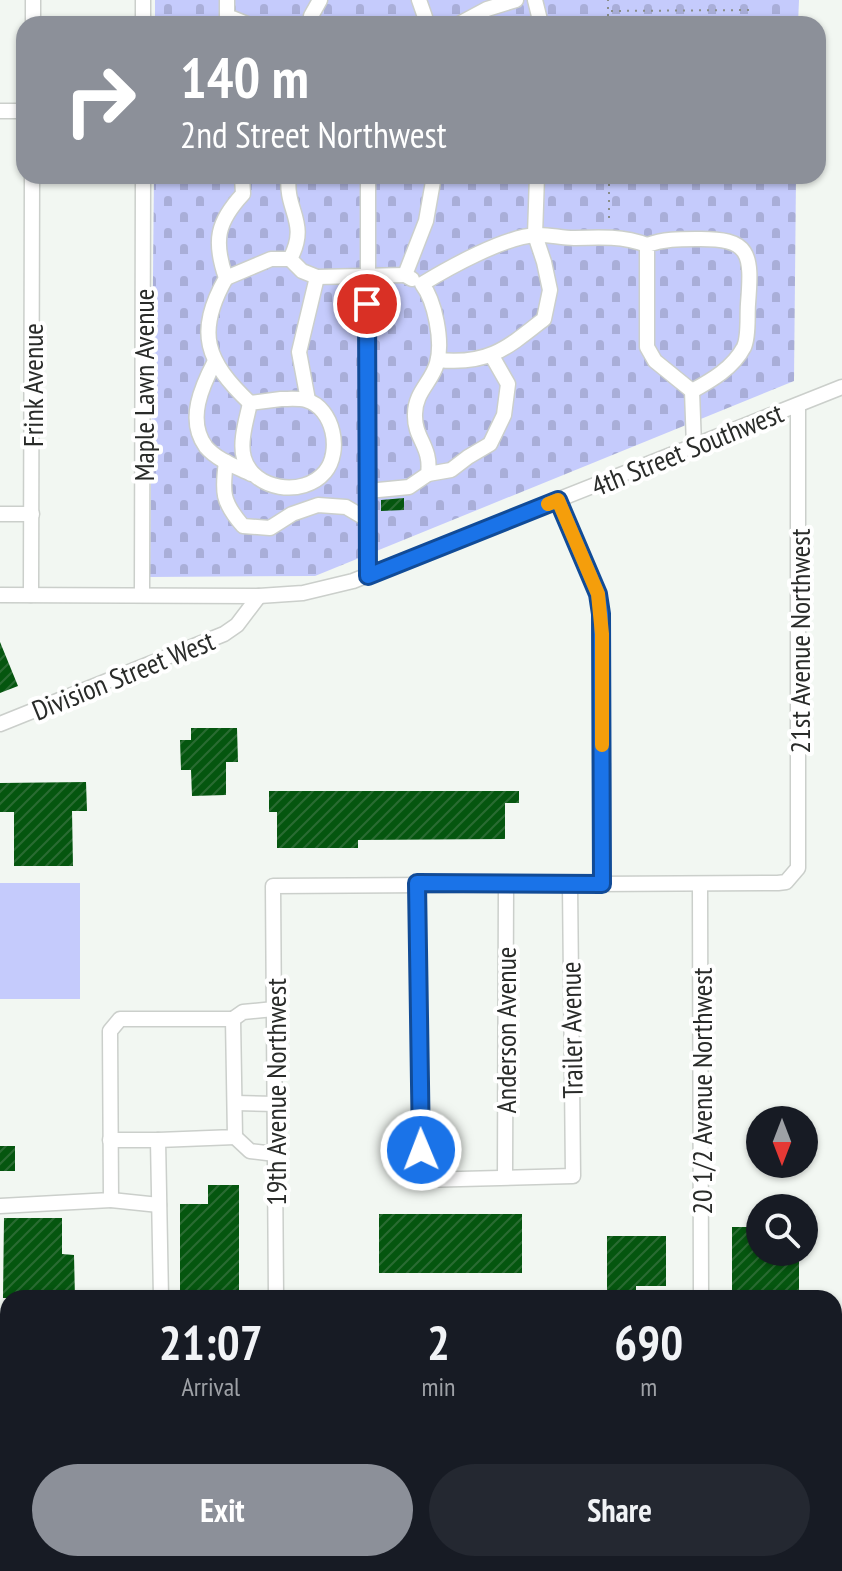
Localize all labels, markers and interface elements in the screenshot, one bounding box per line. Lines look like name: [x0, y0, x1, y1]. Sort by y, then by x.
text: 140 m: [180, 41, 309, 113]
icon: right: [48, 48, 152, 152]
text: 2nd Street Northwest: [180, 111, 447, 158]
pin: [333, 270, 401, 338]
icon: arrive: [345, 282, 389, 326]
street label: Maple Lawn Avenue: [125, 289, 162, 481]
street label: Frink Avenue: [14, 323, 51, 447]
street label: 4th Street Southwest: [586, 394, 789, 504]
street label: 21st Avenue Northwest: [781, 528, 818, 753]
street label: Division Street West: [26, 621, 220, 728]
street label: Anderson Avenue: [487, 947, 524, 1113]
street label: Trailer Avenue: [551, 961, 591, 1099]
street label: 20 1/2 Avenue Northwest: [683, 967, 720, 1215]
street label: 19th Avenue Northwest: [257, 978, 294, 1206]
north arrow: [746, 1106, 818, 1178]
map controls: [746, 1106, 818, 1266]
position arrow: [379, 1108, 463, 1192]
button: search: [746, 1194, 818, 1266]
text: 21:07: [159, 1311, 263, 1373]
text: 2: [427, 1311, 450, 1373]
text: 690: [614, 1311, 683, 1373]
text: Arrival: [181, 1370, 240, 1403]
text: min: [421, 1370, 455, 1403]
text: m: [640, 1370, 657, 1403]
button: Exit: [32, 1464, 413, 1556]
button: Share: [429, 1464, 810, 1556]

